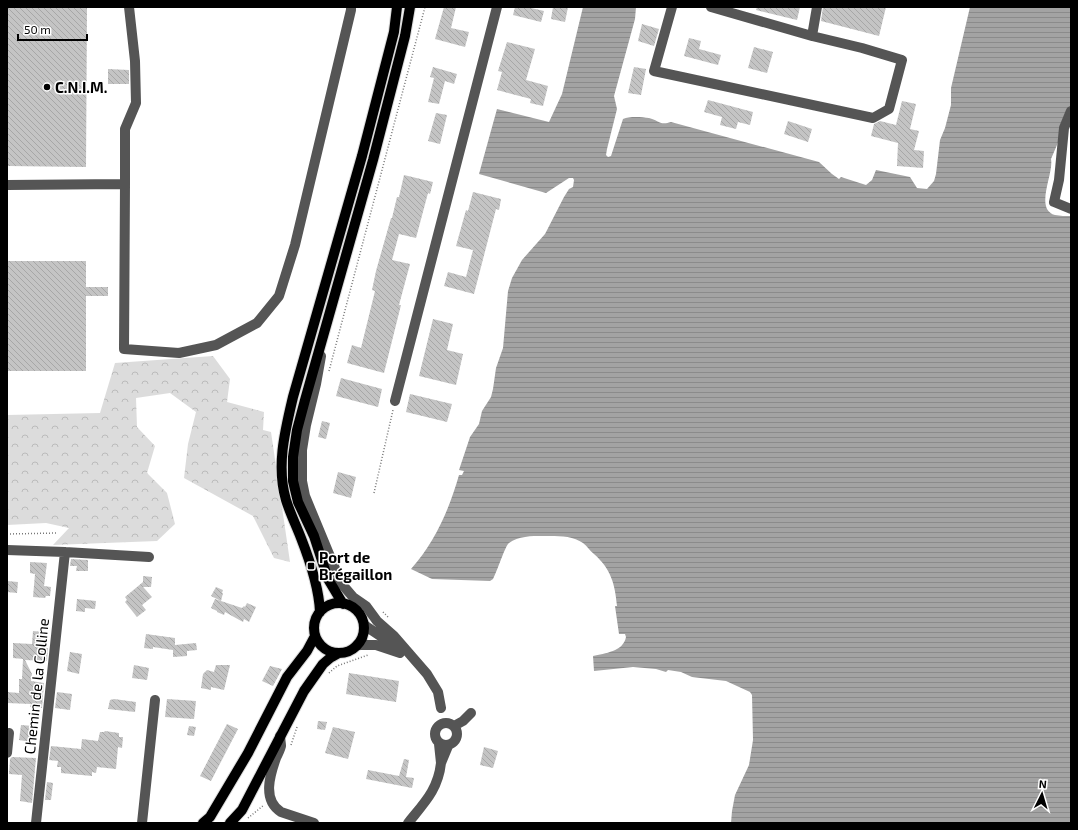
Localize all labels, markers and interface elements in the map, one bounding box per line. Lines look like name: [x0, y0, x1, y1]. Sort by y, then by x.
scale bar: [18, 16, 87, 42]
text: 50 m: [24, 22, 51, 36]
place label: C.N.I.M.: [55, 78, 107, 96]
marker: C.N.I.M.: [42, 82, 52, 92]
place label: Port de Brégaillon: [319, 548, 392, 583]
marker: Port de Brégaillon: [306, 561, 316, 571]
street label: Chemin de la Colline: [20, 617, 52, 755]
north arrow: [1022, 774, 1062, 814]
text: N: [1038, 777, 1047, 790]

